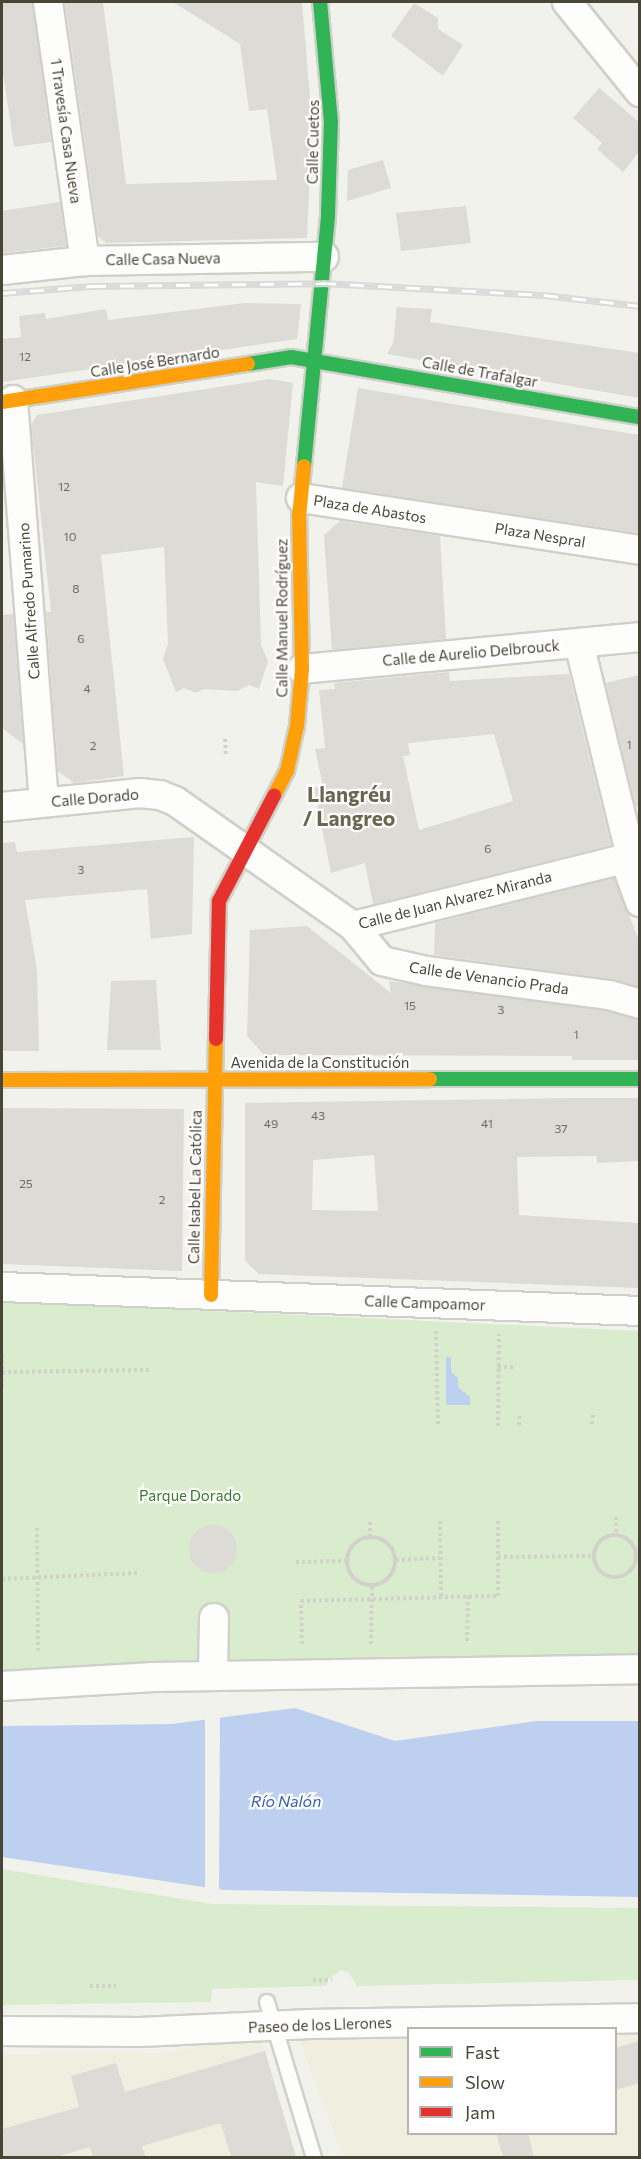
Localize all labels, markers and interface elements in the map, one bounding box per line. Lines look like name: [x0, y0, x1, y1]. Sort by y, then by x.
street label: 1 Travesía Casa Nueva: [47, 57, 85, 205]
street label: Calle Cuetos: [303, 100, 323, 184]
street label: Calle Casa Nueva: [105, 249, 221, 269]
street label: Calle José Bernardo: [89, 343, 221, 381]
house number: 12: [19, 350, 31, 364]
street label: Calle de Trafalgar: [421, 353, 539, 391]
house number: 12: [58, 480, 70, 494]
street label: Plaza de Abastos: [312, 491, 428, 527]
street label: Plaza Nespral: [493, 519, 587, 551]
street label: Calle Alfredo Pumarino: [15, 522, 43, 680]
house number: 10: [64, 530, 76, 544]
street label: Calle Manuel Rodríguez: [273, 538, 291, 698]
house number: 8: [72, 582, 80, 596]
house number: 6: [77, 632, 85, 646]
street label: Calle de Aurelio Delbrouck: [382, 636, 560, 670]
house number: 4: [83, 682, 91, 696]
house number: 1: [626, 738, 632, 752]
house number: 2: [90, 739, 96, 753]
district label: Llangréu / Langreo: [303, 781, 395, 831]
street label: Calle Dorado: [50, 785, 140, 811]
house number: 6: [484, 842, 492, 856]
house number: 3: [78, 863, 84, 877]
street label: Calle de Juan Alvarez Miranda: [356, 867, 554, 933]
street label: Calle de Venancio Prada: [408, 958, 570, 998]
house number: 15: [404, 999, 416, 1013]
house number: 3: [498, 1003, 504, 1017]
house number: 1: [573, 1028, 579, 1042]
street label: Avenida de la Constitución: [231, 1054, 409, 1072]
house number: 43: [311, 1109, 325, 1123]
street label: Calle Isabel La Católica: [185, 1110, 205, 1264]
house number: 49: [264, 1117, 278, 1131]
house number: 41: [481, 1117, 493, 1131]
house number: 37: [554, 1122, 568, 1136]
house number: 25: [19, 1177, 33, 1191]
house number: 2: [159, 1193, 165, 1207]
street label: Calle Campoamor: [364, 1292, 486, 1314]
park label: Parque Dorado: [139, 1487, 241, 1505]
water label: Río Nalón: [251, 1791, 321, 1811]
street label: Paseo de los Llerones: [248, 2013, 392, 2037]
legend: [407, 2027, 617, 2135]
text: Fast: [465, 2041, 500, 2063]
text: Slow: [465, 2071, 505, 2093]
text: Jam: [465, 2101, 495, 2123]

